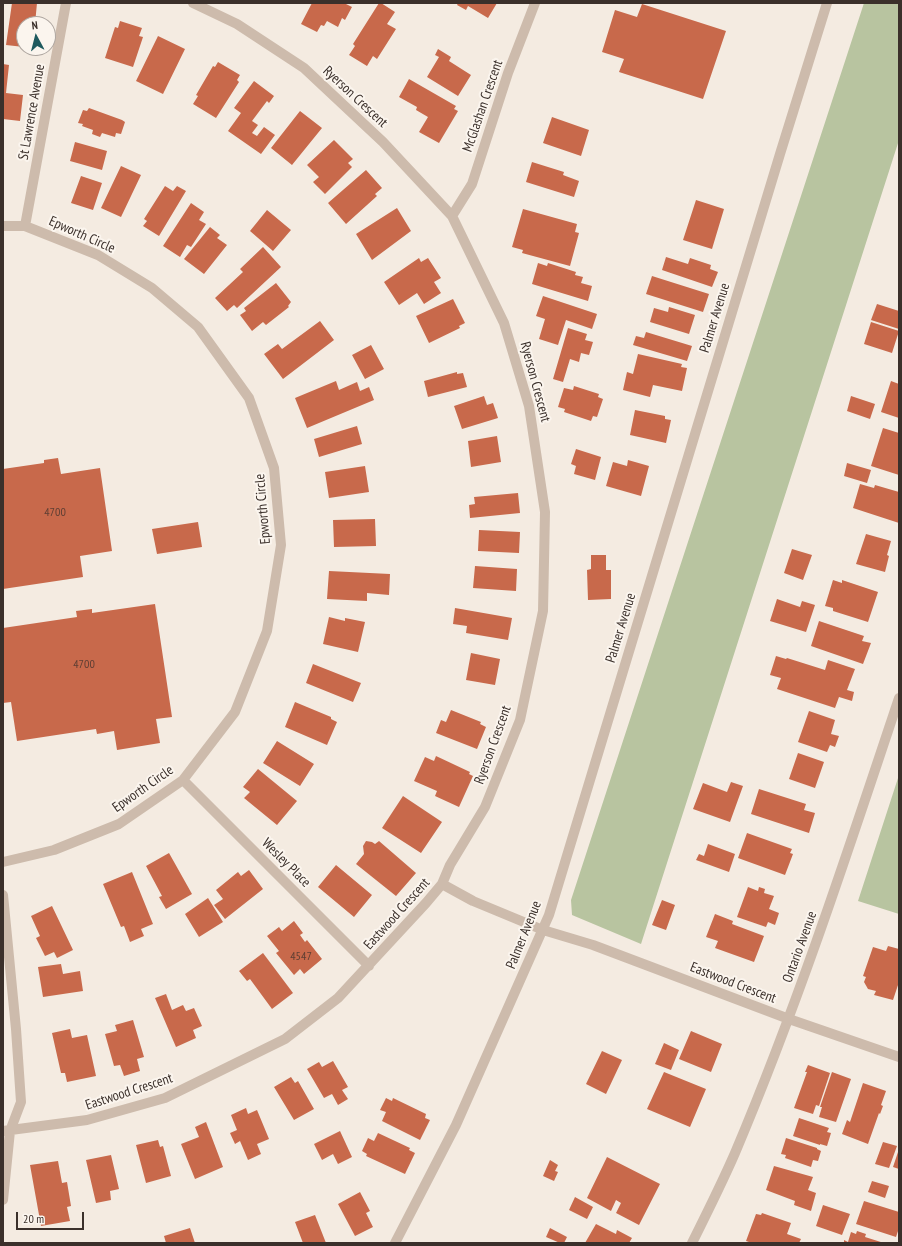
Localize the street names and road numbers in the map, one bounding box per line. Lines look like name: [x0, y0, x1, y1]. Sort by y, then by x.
street label: McGlashan Crescent: [459, 58, 507, 154]
street label: St Lawrence Avenue: [15, 63, 49, 161]
street label: Ryerson Crescent: [319, 63, 391, 131]
street label: Epworth Circle: [46, 213, 118, 257]
street label: Palmer Avenue: [696, 281, 734, 355]
street label: Ryerson Crescent: [516, 340, 554, 424]
street label: Epworth Circle: [252, 473, 274, 545]
street label: Palmer Avenue: [602, 591, 640, 665]
street label: Ryerson Crescent: [471, 703, 515, 787]
street label: Epworth Circle: [109, 762, 177, 816]
street label: Wesley Place: [258, 835, 314, 891]
street label: Eastwood Crescent: [360, 875, 434, 953]
street label: Palmer Avenue: [503, 899, 545, 971]
street label: Ontario Avenue: [779, 909, 821, 985]
street label: Eastwood Crescent: [688, 959, 778, 1007]
street label: Eastwood Crescent: [83, 1070, 175, 1114]

